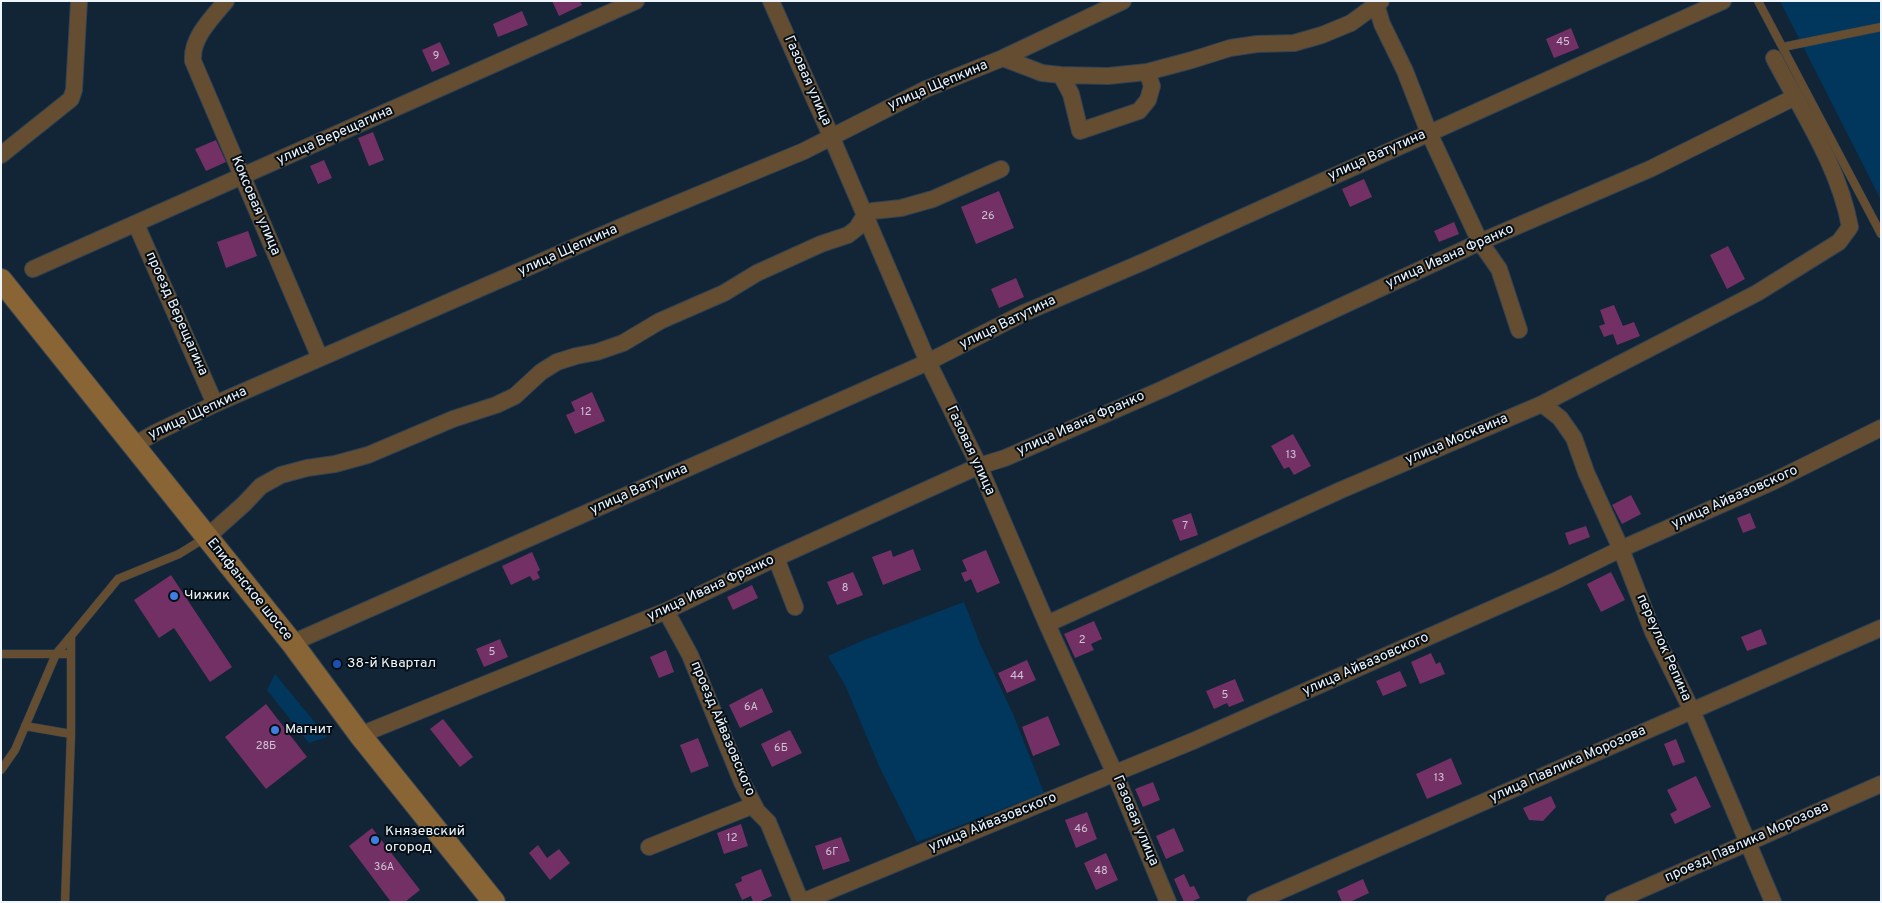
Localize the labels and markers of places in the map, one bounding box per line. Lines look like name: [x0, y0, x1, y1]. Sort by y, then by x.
place label: Чижик: [184, 588, 230, 604]
marker: Чижик: [168, 590, 180, 602]
place label: 38-й Квартал: [347, 656, 436, 672]
marker: 38-й Квартал: [331, 658, 343, 670]
place label: Магнит: [285, 722, 332, 738]
marker: Магнит: [269, 724, 281, 736]
place label: Князевский огород: [385, 824, 465, 856]
marker: Князевский огород: [369, 834, 381, 846]

